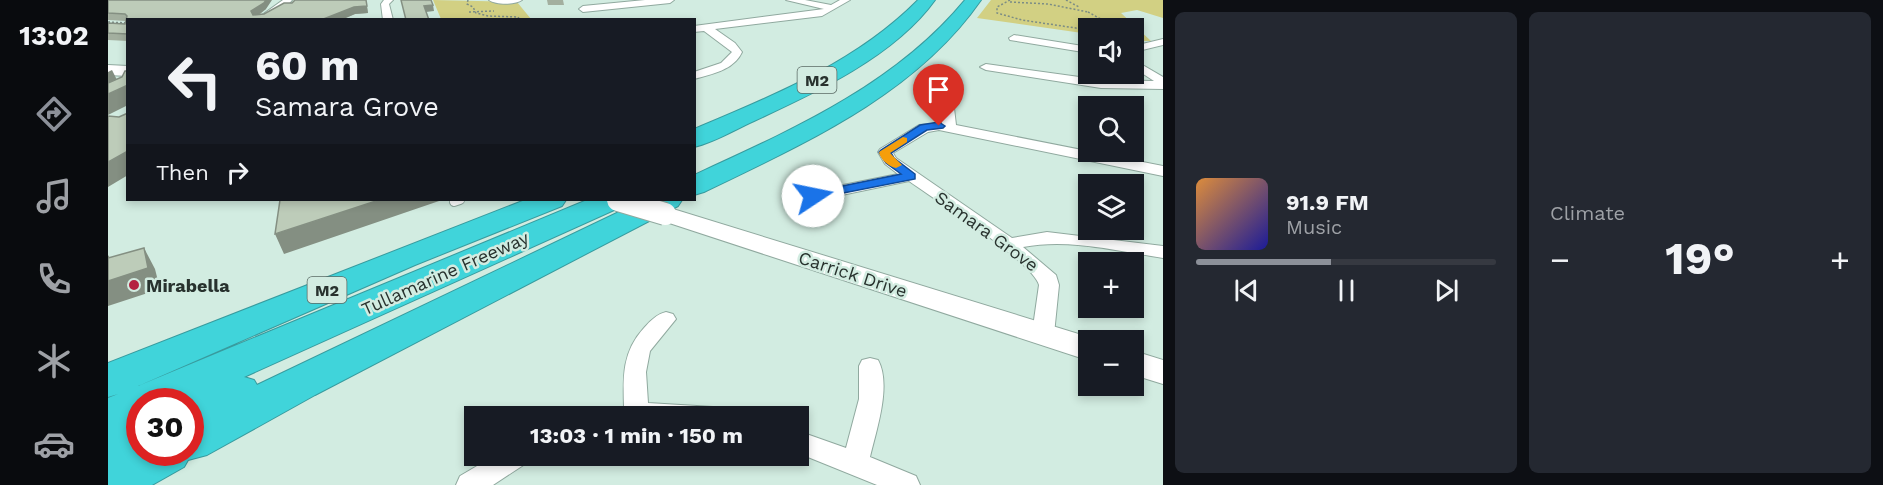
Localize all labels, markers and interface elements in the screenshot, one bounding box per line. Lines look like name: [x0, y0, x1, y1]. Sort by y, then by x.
map controls: [1078, 18, 1144, 396]
button: sound: [1078, 18, 1144, 84]
text: 13:02: [19, 20, 89, 52]
text: 60 m: [255, 41, 359, 90]
icon: left: [156, 42, 234, 120]
pin: [913, 64, 964, 126]
road number: M2: [798, 67, 836, 93]
icon: arrive: [922, 73, 955, 106]
text: Samara Grove: [255, 91, 439, 123]
icon: directions: [33, 93, 75, 135]
button: search: [1078, 96, 1144, 162]
icon: right: [221, 156, 254, 189]
text: Then: [156, 160, 209, 185]
position arrow: [781, 164, 845, 228]
button: layers: [1078, 174, 1144, 240]
icon: music: [33, 175, 75, 217]
street label: Samara Grove: [931, 186, 1043, 276]
text: 91.9 FM: [1286, 190, 1369, 215]
text: Climate: [1550, 201, 1625, 225]
text: Music: [1286, 215, 1342, 239]
street label: Tullamarine Freeway: [358, 226, 533, 319]
text: 19°: [1665, 232, 1735, 285]
text: −: [1550, 240, 1570, 279]
text: +: [1830, 240, 1850, 279]
street label: Carrick Drive: [796, 247, 910, 301]
button: +: [1078, 252, 1144, 318]
icon: phone: [33, 258, 75, 300]
icon: previous: [1230, 274, 1263, 307]
icon: pause: [1330, 274, 1363, 307]
icon: next: [1430, 274, 1463, 307]
place label: Mirabella: [146, 275, 230, 296]
road number: M2: [308, 277, 346, 303]
marker: Mirabella: [127, 278, 141, 292]
button: −: [1078, 330, 1144, 396]
icon: climate: [33, 340, 75, 382]
speed limit sign: 30: [126, 388, 204, 466]
icon: car: [33, 423, 75, 465]
text: 13:03 · 1 min · 150 m: [530, 423, 743, 448]

